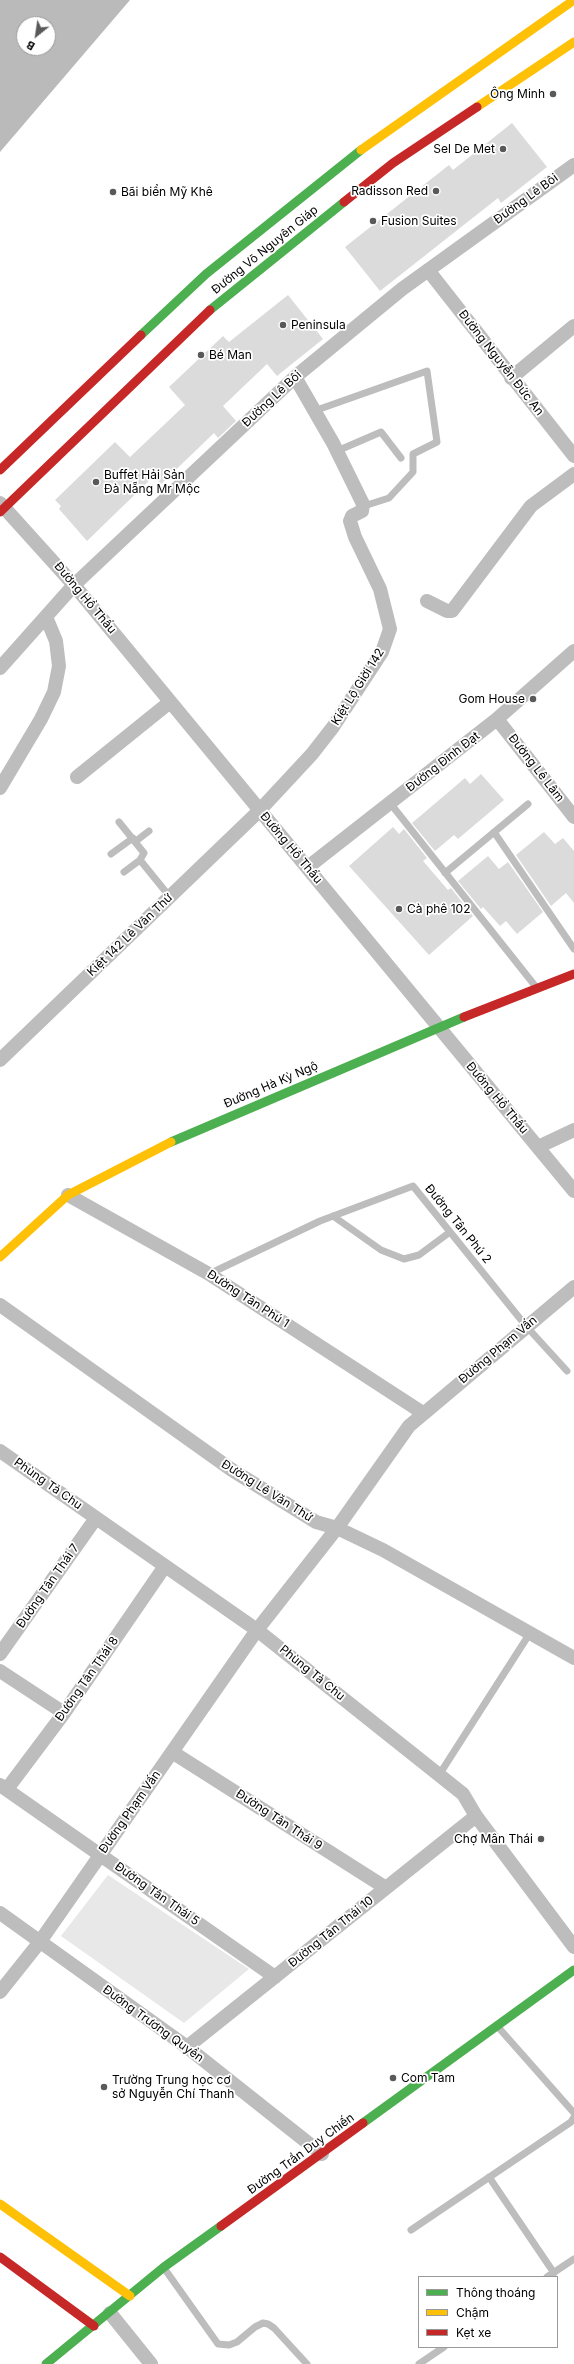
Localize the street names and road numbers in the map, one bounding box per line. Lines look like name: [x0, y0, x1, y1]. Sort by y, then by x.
street label: Đường Lê Bôi: [491, 171, 561, 227]
street label: Đường Võ Nguyên Giáp: [209, 203, 321, 297]
street label: Đường Nguyễn Đức An: [455, 307, 547, 419]
street label: Đường Lê Bôi: [239, 368, 305, 430]
street label: Đường Hồ Thấu: [51, 559, 119, 637]
street label: Kiệt Lộ Giời 142: [329, 646, 387, 728]
street label: Đường Đinh Đạt: [403, 729, 483, 795]
street label: Đường Lê Lâm: [505, 731, 567, 805]
street label: Đường Hồ Thấu: [257, 809, 325, 887]
street label: Kiệt 142 Lê Văn Thứ: [84, 891, 176, 979]
street label: Đường Hà Kỳ Ngộ: [222, 1059, 320, 1111]
street label: Đường Hồ Thấu: [463, 1059, 531, 1137]
street label: Đường Tân Phú 2: [422, 1182, 494, 1266]
street label: Đường Tân Phú 1: [204, 1267, 292, 1331]
street label: Đường Phạm Vấn: [456, 1313, 540, 1387]
street label: Phùng Tả Chu: [11, 1455, 85, 1513]
street label: Đường Lê Văn Thứ: [219, 1457, 315, 1525]
street label: Đường Tân Thái 7: [14, 1541, 82, 1631]
street label: Đường Tân Thái 8: [52, 1634, 122, 1724]
street label: Phùng Tả Chu: [277, 1642, 347, 1704]
street label: Đường Phạm Vấn: [96, 1768, 164, 1856]
street label: Đường Tân Thái 9: [233, 1787, 325, 1853]
street label: Đường Tân Thái 5: [112, 1859, 202, 1929]
street label: Đường Tân Thái 10: [286, 1893, 376, 1971]
street label: Đường Trương Quyền: [100, 1983, 206, 2065]
street label: Đường Trần Duy Chiến: [245, 2111, 357, 2197]

